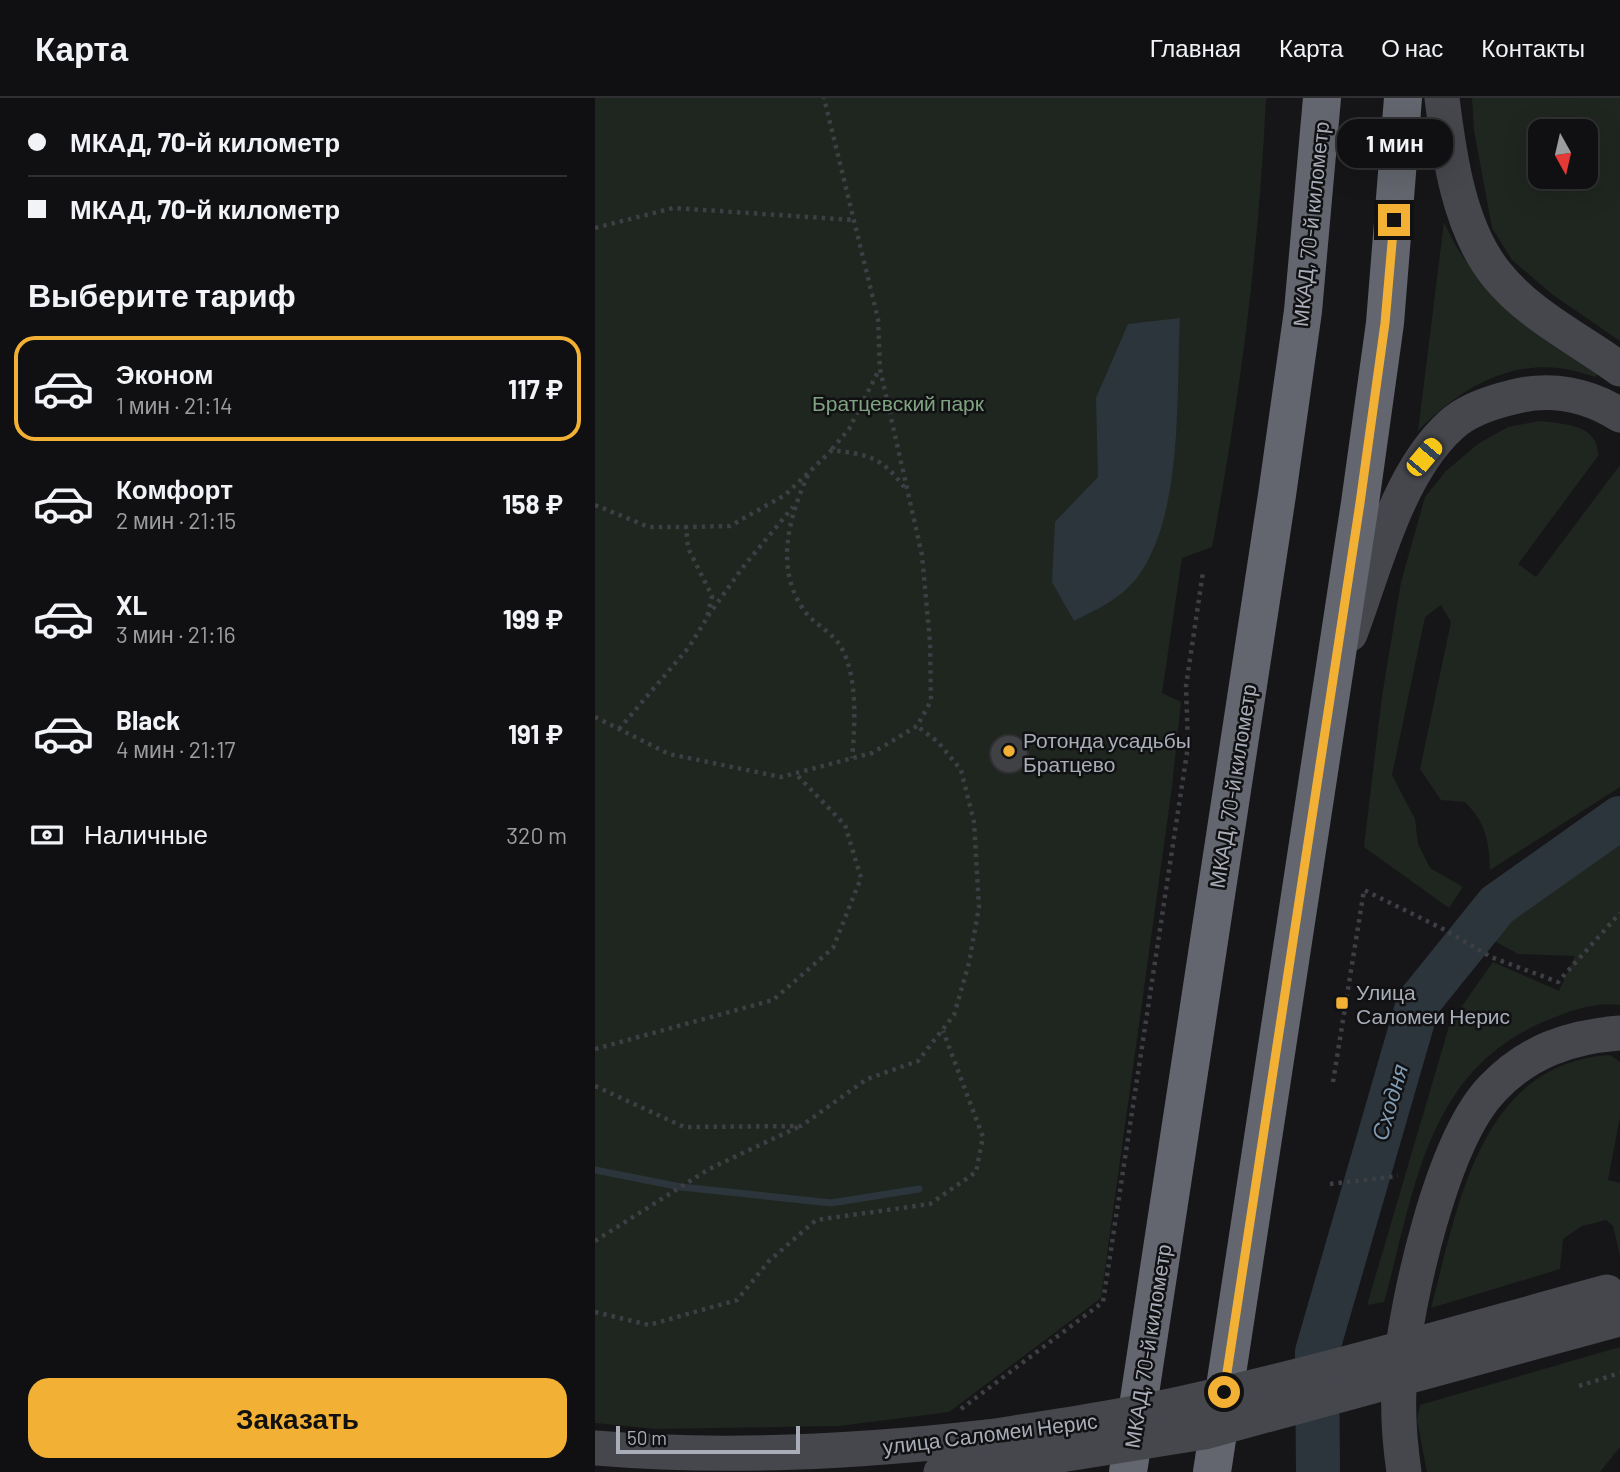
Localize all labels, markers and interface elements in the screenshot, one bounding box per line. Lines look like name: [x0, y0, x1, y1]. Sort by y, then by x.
text: Карта: [35, 28, 128, 68]
text: Главная: [1150, 33, 1241, 62]
text: Карта: [1279, 33, 1343, 62]
text: О нас: [1381, 33, 1443, 62]
text: Контакты: [1481, 33, 1585, 62]
callout: 1 мин: [1336, 118, 1452, 167]
north arrow: [1528, 119, 1598, 189]
map controls: [1528, 119, 1598, 189]
street label: МКАД, 70-й километр: [1287, 120, 1333, 328]
text: МКАД, 70-й километр: [70, 126, 340, 157]
text: 1 мин: [1366, 129, 1424, 157]
text: МКАД, 70-й километр: [70, 193, 340, 224]
route end: [1378, 204, 1410, 236]
text: Выберите тариф: [28, 275, 296, 313]
icon: car: [32, 357, 95, 420]
text: Эконом: [116, 358, 214, 389]
text: 117 ₽: [508, 373, 563, 404]
park label: Братцевский парк: [812, 390, 985, 415]
text: 1 мин · 21:14: [116, 391, 233, 419]
car: [1403, 434, 1446, 480]
icon: car: [32, 472, 95, 535]
text: Комфорт: [116, 473, 233, 504]
text: 158 ₽: [502, 488, 563, 519]
text: 2 мин · 21:15: [116, 506, 236, 534]
icon: car: [32, 587, 95, 650]
text: XL: [116, 589, 147, 620]
text: 199 ₽: [503, 603, 563, 634]
text: 3 мин · 21:16: [116, 620, 236, 648]
street label: МКАД, 70-й километр: [1204, 682, 1260, 890]
icon: car: [32, 702, 95, 765]
text: Black: [116, 704, 180, 735]
text: 191 ₽: [508, 718, 563, 749]
place label: Ротонда усадьбы Братцево: [1023, 727, 1191, 776]
text: 4 мин · 21:17: [116, 735, 235, 763]
marker: Ротонда усадьбы Братцево: [1001, 743, 1017, 759]
icon: cash: [28, 816, 66, 854]
text: Наличные: [84, 818, 208, 849]
text: 320 m: [506, 821, 567, 849]
place label: Улица Саломеи Нерис: [1356, 979, 1510, 1028]
marker: Улица Саломеи Нерис: [1334, 995, 1350, 1011]
water label: Сходня: [1365, 1061, 1413, 1143]
street label: МКАД, 70-й километр: [1119, 1242, 1175, 1450]
route start: [1208, 1376, 1240, 1408]
button: Заказать: [28, 1378, 567, 1458]
street label: улица Саломеи Нерис: [881, 1407, 1099, 1459]
scale bar: [616, 1423, 800, 1455]
text: 50 m: [627, 1426, 667, 1449]

